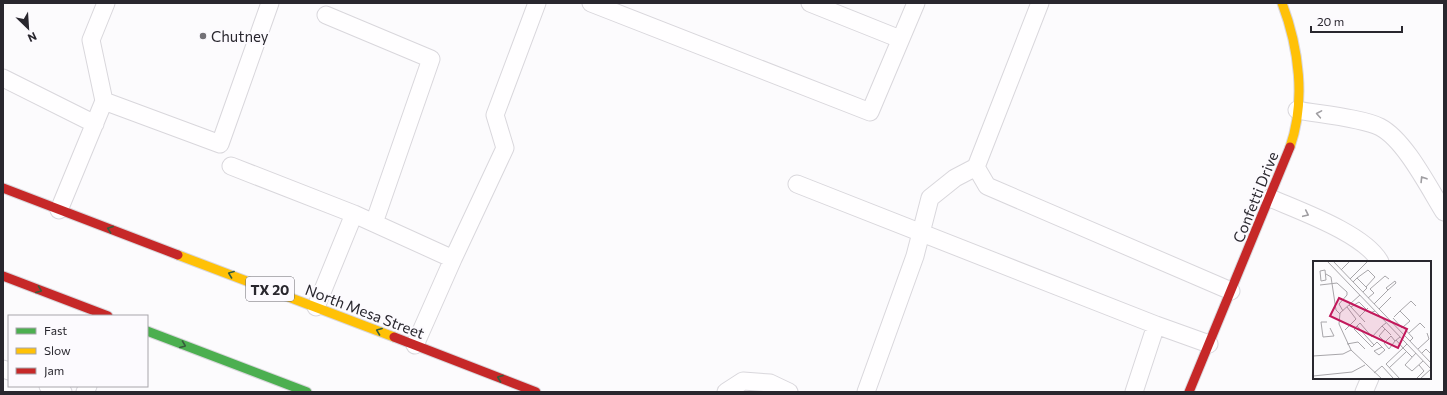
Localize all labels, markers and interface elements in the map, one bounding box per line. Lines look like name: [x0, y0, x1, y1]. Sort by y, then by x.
north arrow: [8, 8, 48, 48]
scale bar: [1311, 8, 1402, 34]
text: 20 m: [1317, 14, 1344, 28]
place label: Chutney: [211, 27, 269, 45]
text: N: [26, 30, 39, 45]
marker: Chutney: [198, 31, 208, 41]
one-way arrow: [1316, 110, 1323, 119]
street label: Confetti Drive: [1229, 149, 1281, 245]
one-way arrow: [1421, 176, 1428, 183]
one-way arrow: [1302, 209, 1309, 217]
one-way arrow: [106, 225, 113, 234]
inset map: [1313, 261, 1431, 379]
one-way arrow: [228, 271, 236, 279]
road number: TX 20: [246, 277, 294, 301]
street label: North Mesa Street: [303, 280, 427, 342]
one-way arrow: [36, 285, 43, 293]
legend: [8, 315, 148, 387]
text: Fast: [44, 323, 67, 337]
one-way arrow: [375, 328, 382, 336]
one-way arrow: [180, 340, 187, 348]
text: Slow: [44, 343, 71, 357]
text: Jam: [44, 363, 64, 378]
one-way arrow: [497, 374, 504, 382]

